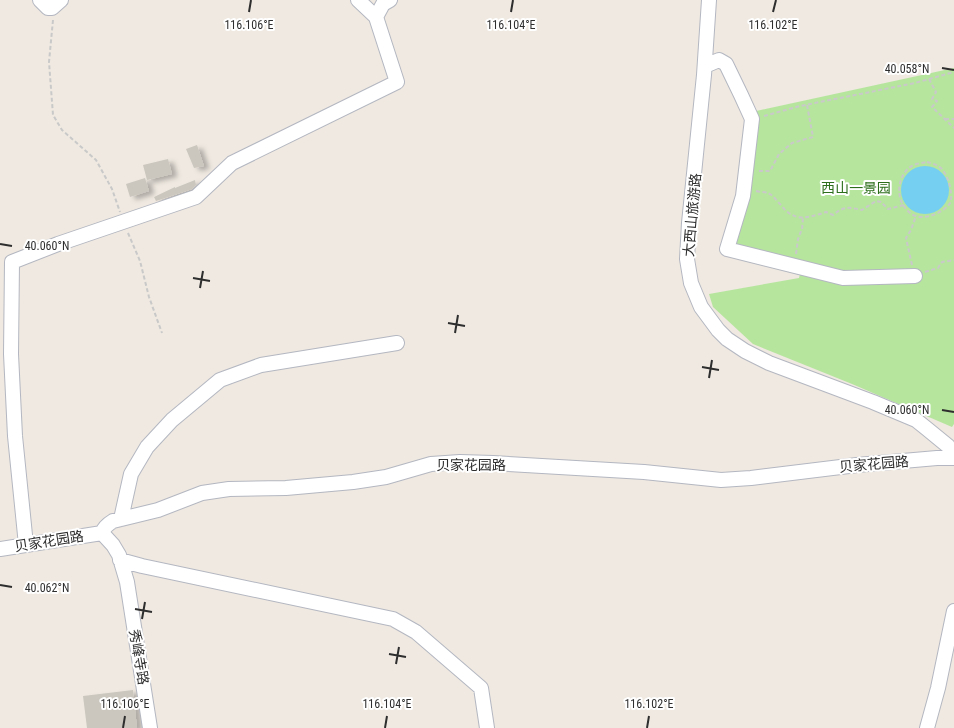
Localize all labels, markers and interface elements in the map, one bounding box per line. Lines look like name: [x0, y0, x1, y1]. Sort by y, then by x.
text: 116.106°E: [224, 18, 274, 32]
text: 116.104°E: [486, 18, 536, 32]
text: 116.102°E: [748, 18, 798, 32]
text: 40.058°N: [885, 62, 929, 76]
street label: 大西山旅游路: [680, 172, 704, 258]
park label: 西山一景园: [821, 180, 891, 196]
text: 40.060°N: [25, 239, 69, 253]
text: 40.060°N: [885, 403, 929, 417]
street label: 贝家花园路: [838, 453, 910, 475]
street label: 贝家花园路: [436, 457, 506, 473]
street label: 贝家花园路: [13, 528, 85, 554]
text: 40.062°N: [25, 581, 69, 595]
street label: 秀峰寺路: [126, 628, 152, 686]
text: 116.106°E: [100, 697, 150, 711]
text: 116.104°E: [362, 697, 412, 711]
text: 116.102°E: [624, 697, 674, 711]

